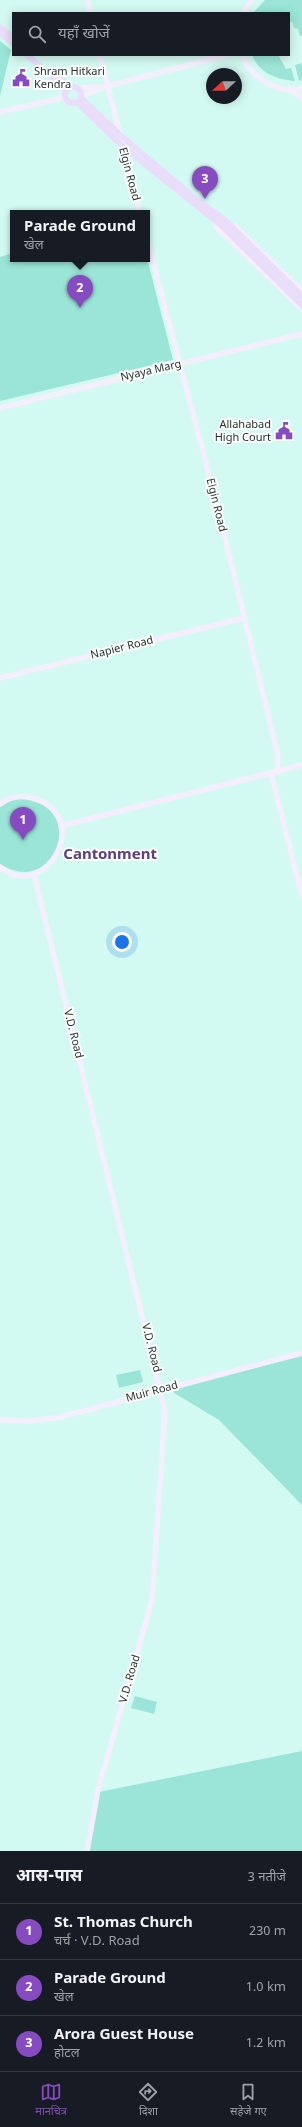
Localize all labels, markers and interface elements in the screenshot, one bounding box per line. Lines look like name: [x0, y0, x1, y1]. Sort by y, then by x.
search box: [12, 12, 290, 56]
icon: search: [26, 23, 48, 45]
text: यहाँ खोजें: [58, 25, 110, 44]
place label: Shram Hitkari Kendra: [34, 65, 105, 92]
public building icon: Shram Hitkari Kendra: [11, 68, 31, 88]
north arrow: [206, 68, 242, 104]
street label: Elgin Road: [115, 146, 143, 202]
pin: 3: [192, 166, 218, 199]
popup: [10, 210, 150, 262]
text: Parade Ground: [24, 218, 136, 237]
text: खेल: [24, 237, 44, 254]
pin: 2: [67, 275, 93, 308]
street label: Nyaya Marg: [119, 357, 183, 385]
place label: Allahabad High Court: [215, 418, 271, 445]
public building icon: Allahabad High Court: [274, 421, 294, 441]
street label: Elgin Road: [203, 477, 229, 533]
street label: Napier Road: [89, 633, 155, 663]
pin: 1: [10, 807, 36, 840]
district label: Cantonment: [63, 846, 157, 865]
your location: [112, 932, 132, 952]
street label: V.D. Road: [60, 1008, 86, 1060]
street label: V.D. Road: [138, 1322, 164, 1374]
street label: Muir Road: [124, 1378, 180, 1406]
street label: V.D. Road: [116, 1653, 144, 1705]
text: आस-पास: [16, 1866, 82, 1888]
text: 3 नतीजे: [248, 1869, 286, 1886]
text: St. Thomas Church: [54, 1914, 193, 1933]
text: 1: [25, 1923, 33, 1940]
text: 230 m: [249, 1923, 286, 1940]
text: चर्च · V.D. Road: [54, 1933, 140, 1950]
text: Parade Ground: [54, 1970, 166, 1989]
text: 2: [25, 1979, 33, 1996]
text: 1.0 km: [246, 1979, 286, 1996]
text: खेल: [54, 1989, 73, 2006]
text: Arora Guest House: [54, 2026, 194, 2045]
text: 3: [25, 2035, 33, 2052]
text: 1.2 km: [246, 2035, 286, 2052]
text: होटल: [54, 2045, 80, 2062]
tab: मानचित्र: [35, 2081, 67, 2119]
tab: दिशा: [137, 2081, 159, 2119]
tab: सहेजे गए: [230, 2081, 267, 2119]

